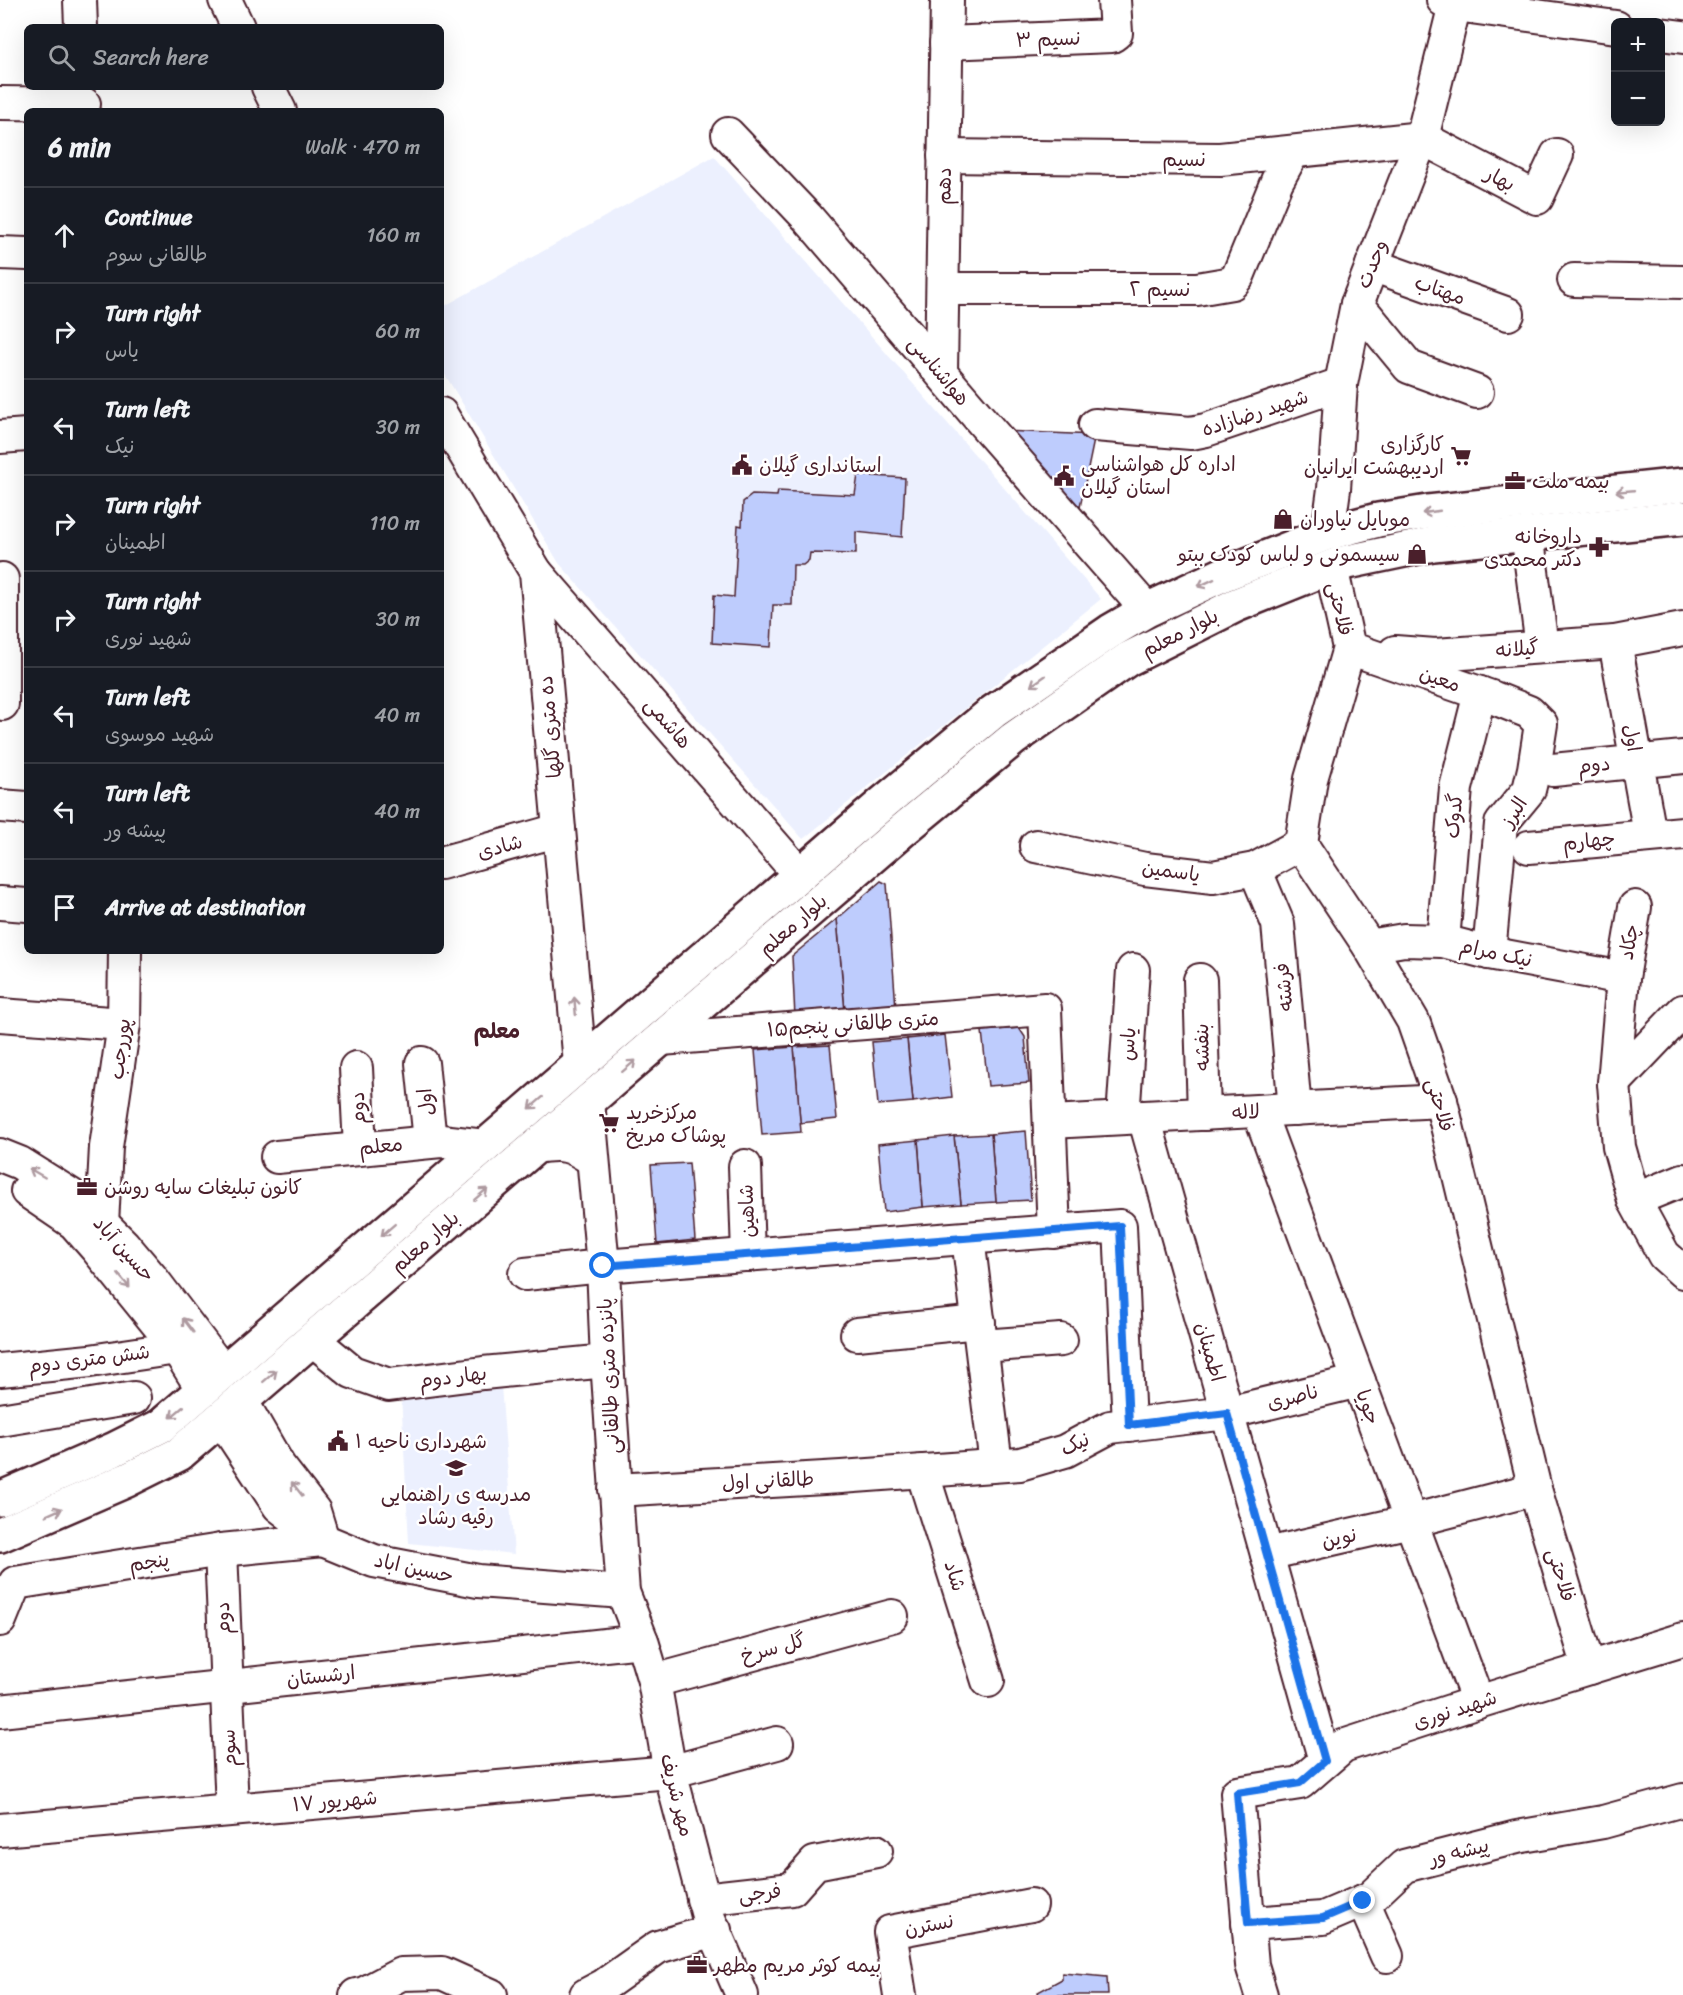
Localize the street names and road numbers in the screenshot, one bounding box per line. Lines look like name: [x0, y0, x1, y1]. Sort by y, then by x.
street label: نسیم ۳: [1015, 20, 1081, 58]
street label: نسیم: [1162, 142, 1206, 177]
street label: بهار: [1477, 156, 1521, 201]
street label: دهم: [926, 167, 962, 205]
street label: وحدت: [1346, 234, 1398, 294]
street label: مهتاب: [1409, 265, 1471, 315]
street label: نسیم ٢: [1130, 272, 1190, 307]
street label: هواشناسی: [899, 328, 979, 414]
street label: شهید رضازاده: [1197, 379, 1313, 447]
street label: فلاحتی: [1317, 579, 1363, 639]
street label: بلوار معلم: [1135, 599, 1225, 667]
street label: گیلانه: [1494, 630, 1540, 668]
street label: معین: [1415, 656, 1465, 702]
street label: ده متری گلها: [528, 674, 572, 780]
street label: هاشمی: [635, 689, 701, 757]
street label: اول: [1612, 721, 1652, 755]
street label: دوم: [1576, 746, 1612, 784]
street label: البرز: [1490, 789, 1537, 836]
street label: گدوک: [1435, 792, 1473, 840]
street label: چهارم: [1561, 821, 1617, 861]
street label: شادی: [473, 824, 527, 870]
street label: یاسمین: [1140, 850, 1202, 892]
street label: بلوار معلم: [750, 885, 836, 965]
street label: چکاد: [1609, 921, 1649, 963]
street label: نیک مرام: [1457, 928, 1535, 978]
street label: فرشته: [1264, 961, 1304, 1013]
street label: ۱۵متری طالقانی پنجم: [766, 1001, 940, 1047]
street label: پوررجب: [99, 1016, 141, 1082]
street label: بنفشه: [1184, 1023, 1220, 1071]
street label: یاس: [1109, 1026, 1147, 1062]
street label: فلاحتی: [1416, 1074, 1464, 1136]
street label: اول: [407, 1086, 445, 1118]
street label: دوم: [340, 1091, 376, 1125]
street label: لاله: [1231, 1094, 1261, 1130]
street label: معلم: [357, 1126, 405, 1166]
street label: شاهین: [729, 1184, 765, 1238]
street label: بلوار معلم: [382, 1202, 468, 1282]
street label: حسین آباد: [84, 1207, 164, 1291]
street label: پانزده متری طالقانی: [587, 1297, 631, 1455]
street label: اطمینان: [1185, 1318, 1235, 1386]
street label: شش متری دوم: [26, 1334, 152, 1384]
street label: بهار دوم: [417, 1355, 489, 1399]
street label: ناصری: [1263, 1374, 1323, 1420]
street label: جویا: [1346, 1384, 1390, 1430]
street label: نیک: [1054, 1422, 1096, 1466]
street label: طالقانی اول: [721, 1461, 815, 1501]
street label: نوین: [1318, 1517, 1360, 1559]
street label: پنجم: [126, 1542, 172, 1582]
street label: حسین اباد: [371, 1543, 457, 1593]
street label: فلاحتی: [1536, 1544, 1586, 1606]
street label: شاد: [934, 1556, 976, 1596]
street label: دوم: [205, 1601, 241, 1635]
street label: گل سرخ: [736, 1623, 810, 1673]
street label: ارشستان: [285, 1655, 357, 1697]
street label: شهید نوری: [1408, 1680, 1502, 1740]
street label: سوم: [211, 1728, 247, 1768]
street label: مهر شریف: [650, 1750, 704, 1840]
street label: ۱۷ شهریور: [291, 1780, 379, 1822]
street label: پیشه ور: [1423, 1828, 1493, 1877]
street label: فرجی: [737, 1873, 783, 1913]
street label: نسترن: [901, 1903, 957, 1947]

